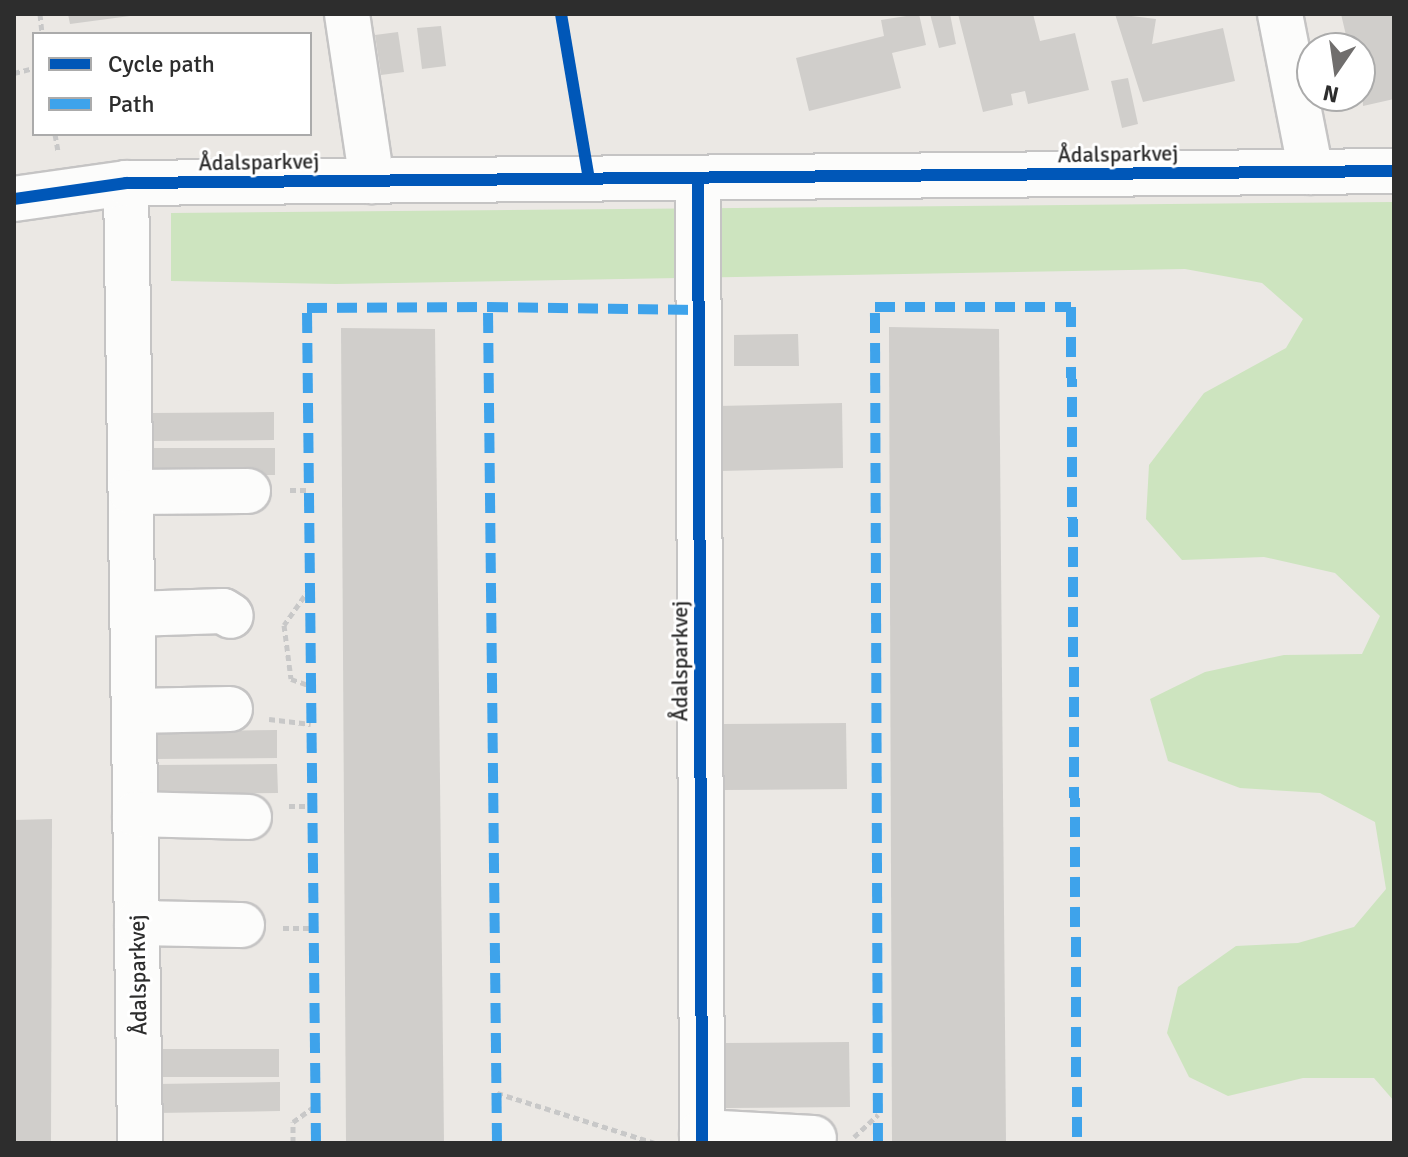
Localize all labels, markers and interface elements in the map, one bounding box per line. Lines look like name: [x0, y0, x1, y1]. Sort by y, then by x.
legend: [32, 32, 312, 136]
north arrow: [1296, 32, 1376, 112]
text: Cycle path: [108, 49, 215, 79]
text: N: [1320, 79, 1341, 109]
text: Path: [108, 89, 154, 119]
street label: Ådalsparkvej: [1057, 140, 1179, 168]
street label: Ådalsparkvej: [198, 148, 320, 176]
street label: Ådalsparkvej: [667, 601, 693, 721]
street label: Ådalsparkvej: [124, 914, 152, 1036]

